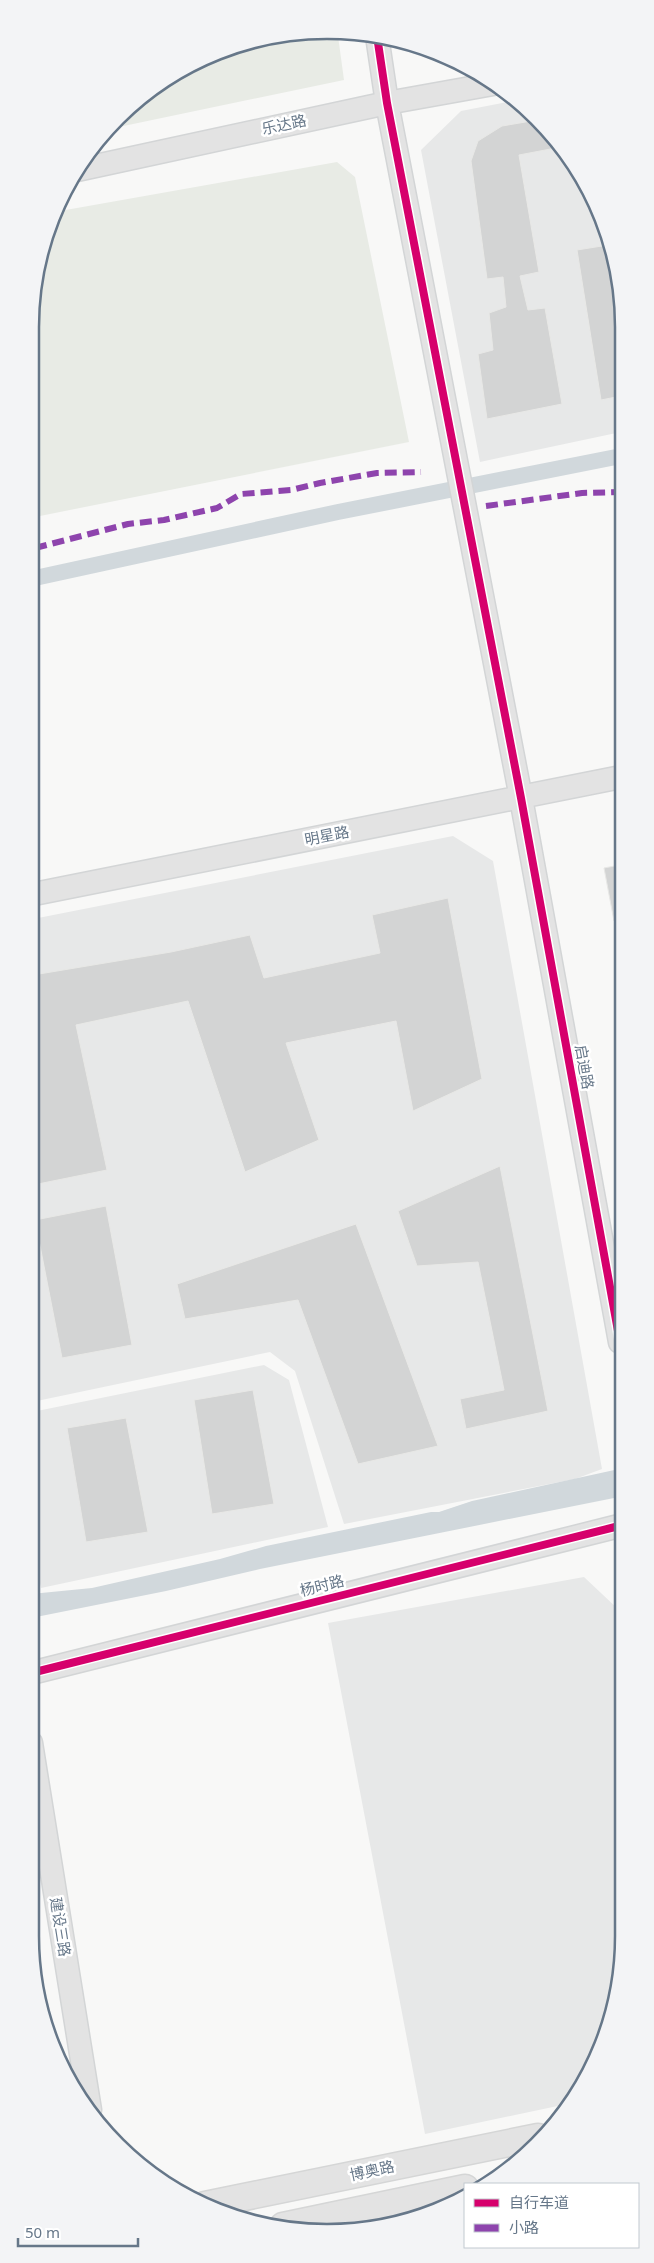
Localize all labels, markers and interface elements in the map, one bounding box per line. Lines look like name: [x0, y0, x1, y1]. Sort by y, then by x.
street label: 乐达路: [260, 110, 308, 138]
street label: 明星路: [303, 821, 351, 849]
street label: 启迪路: [571, 1043, 599, 1091]
street label: 杨时路: [297, 1570, 346, 1600]
street label: 建设三路: [46, 1896, 76, 1958]
street label: 博奥路: [348, 2156, 396, 2184]
legend: [464, 2183, 639, 2248]
text: 自行车道: [509, 2192, 569, 2212]
scale bar: [18, 2216, 138, 2248]
text: 小路: [509, 2217, 539, 2237]
text: 50 m: [25, 2222, 60, 2242]

